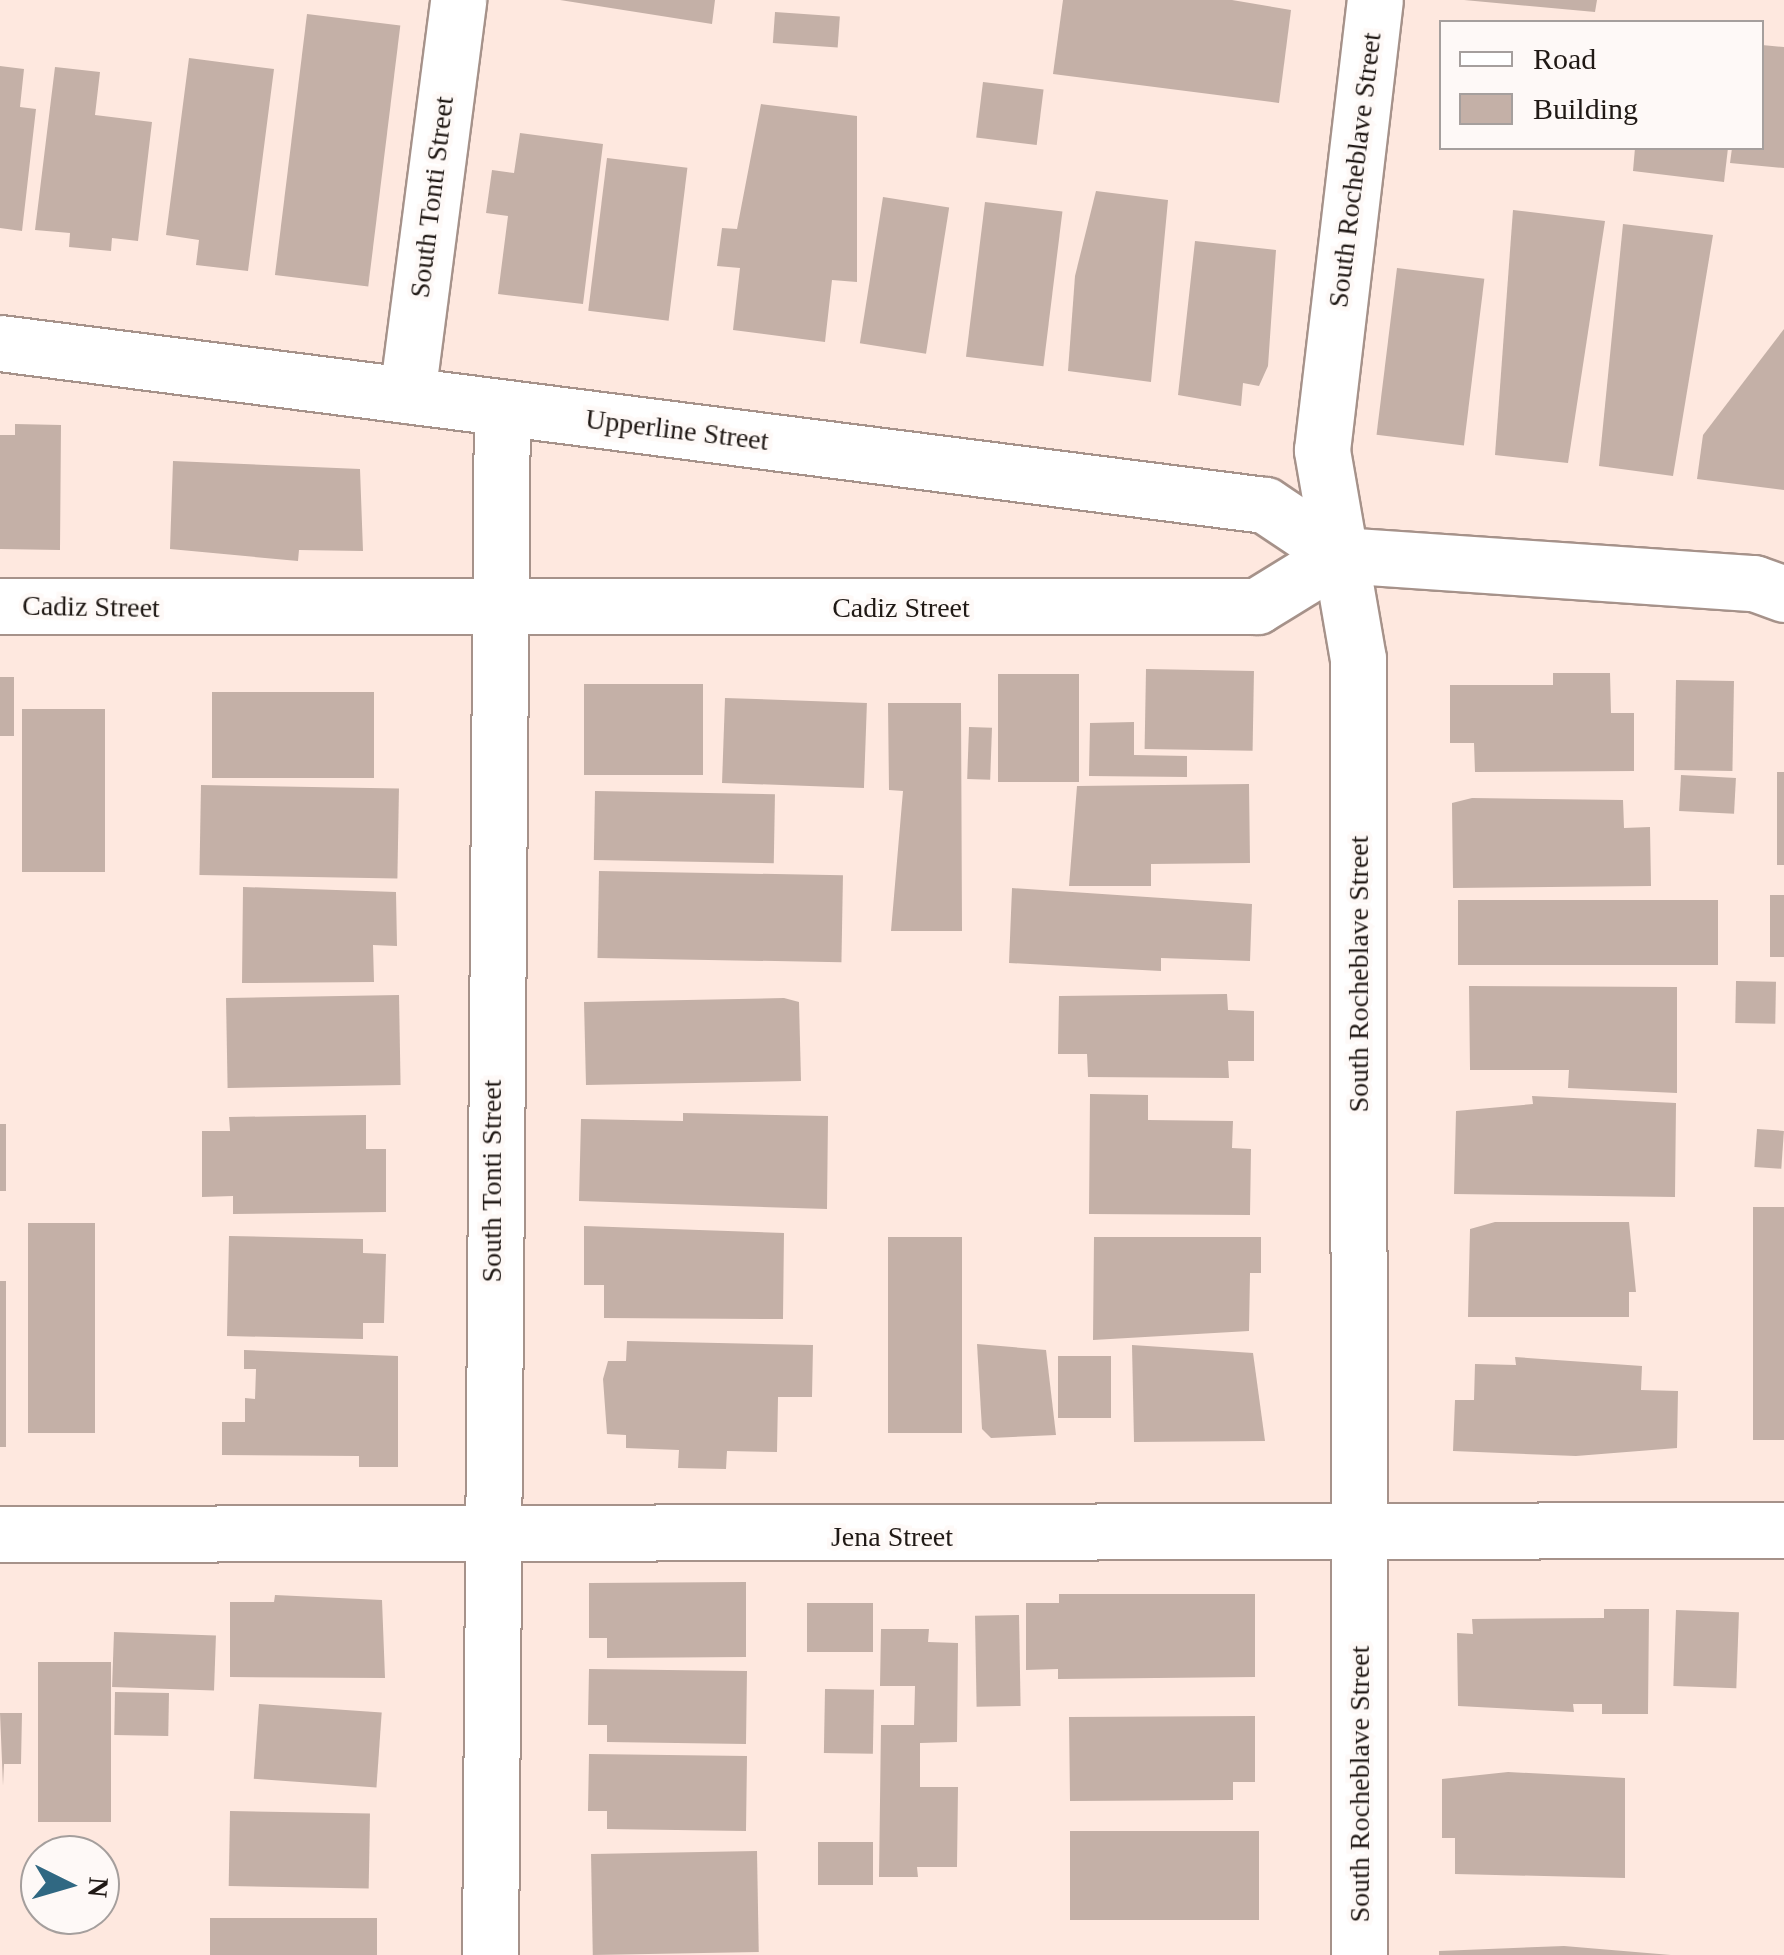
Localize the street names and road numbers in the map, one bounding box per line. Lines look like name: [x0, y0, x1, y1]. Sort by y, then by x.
street label: South Rocheblave Street: [1321, 31, 1389, 309]
street label: South Tonti Street: [403, 94, 461, 300]
street label: Upperline Street: [584, 402, 770, 458]
street label: Cadiz Street: [22, 589, 160, 625]
street label: Cadiz Street: [832, 591, 970, 625]
street label: South Rocheblave Street: [1342, 836, 1376, 1112]
street label: South Tonti Street: [475, 1079, 509, 1283]
street label: Jena Street: [831, 1520, 953, 1554]
street label: South Rocheblave Street: [1343, 1646, 1377, 1922]

